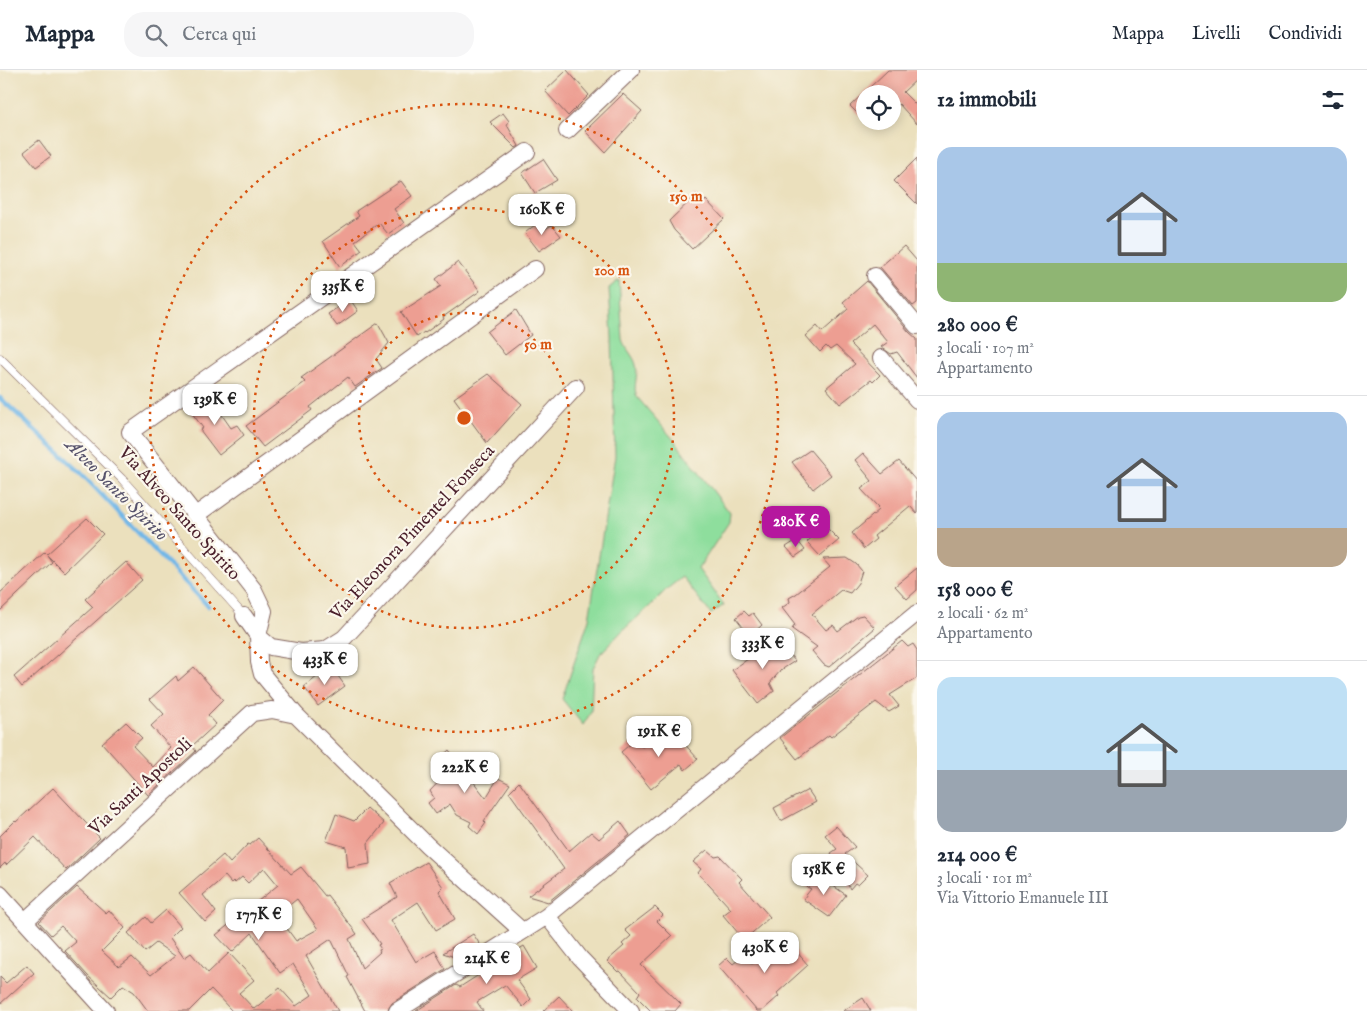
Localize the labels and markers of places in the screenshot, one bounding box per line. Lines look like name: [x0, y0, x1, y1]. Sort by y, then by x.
pin: 160K €: [501, 194, 583, 236]
pin: 335K €: [302, 270, 384, 313]
pin: 139K €: [174, 384, 256, 426]
centre of rings: [455, 409, 473, 427]
pin: 280K €: [755, 506, 837, 548]
pin: 333K €: [722, 628, 804, 670]
pin: 433K €: [284, 644, 366, 686]
pin: 191K €: [618, 716, 700, 758]
pin: 222K €: [424, 752, 506, 794]
pin: 158K €: [783, 854, 865, 896]
pin: 177K €: [218, 898, 300, 941]
pin: 430K €: [724, 932, 806, 974]
pin: 214K €: [446, 942, 528, 985]

